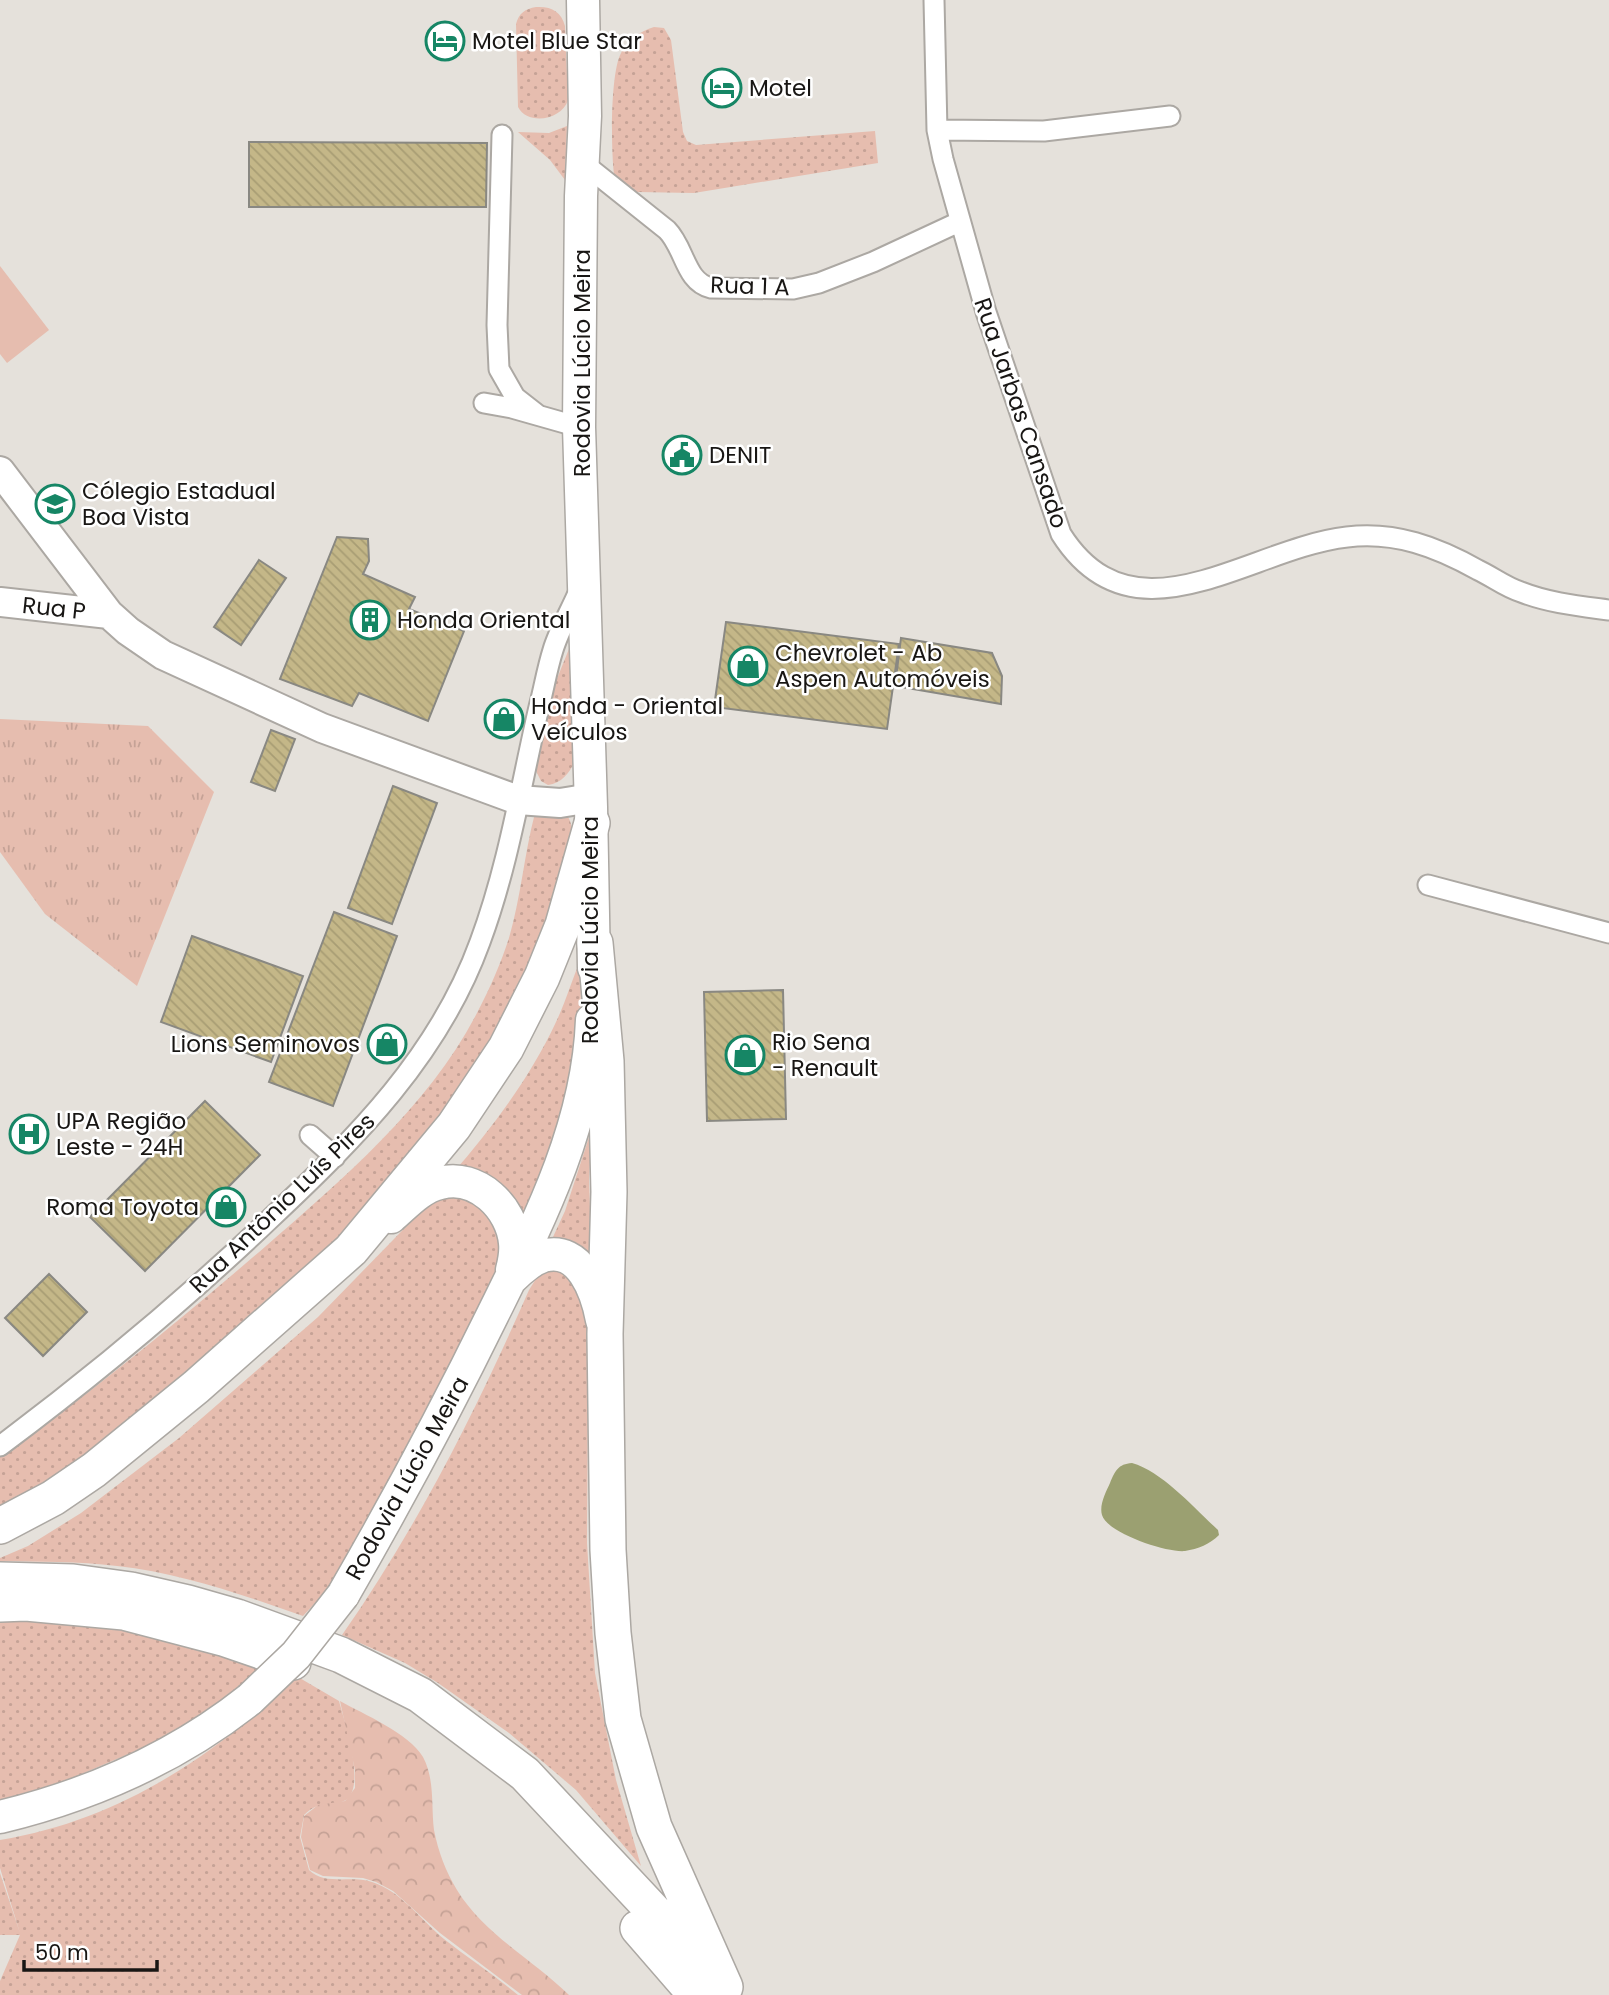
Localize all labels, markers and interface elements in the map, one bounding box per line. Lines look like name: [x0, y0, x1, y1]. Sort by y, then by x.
hotel icon: Motel Blue Star: [424, 20, 466, 62]
place label: Motel Blue Star: [472, 25, 642, 57]
hotel icon: Motel: [701, 67, 743, 109]
place label: Motel: [749, 72, 812, 104]
street label: Rodovia Lúcio Meira: [566, 249, 598, 477]
street label: Rua 1 A: [710, 269, 790, 303]
street label: Rua Jarbas Cansado: [967, 293, 1075, 533]
public building icon: DENIT: [661, 434, 703, 476]
place label: DENIT: [709, 439, 771, 471]
place label: Cólegio Estadual Boa Vista: [82, 475, 276, 533]
school or university icon: Cólegio Estadual Boa Vista: [34, 483, 76, 525]
street label: Rua P: [21, 589, 87, 627]
building icon: Honda Oriental: [349, 599, 391, 641]
place label: Honda Oriental: [397, 604, 570, 636]
place label: Chevrolet - Ab Aspen Automóveis: [775, 637, 990, 695]
shop icon: Chevrolet - Ab Aspen Automóveis: [727, 645, 769, 687]
place label: Honda - Oriental Veículos: [531, 690, 723, 748]
shop icon: Honda - Oriental Veículos: [483, 698, 525, 740]
street label: Rodovia Lúcio Meira: [574, 816, 606, 1044]
shop icon: Lions Seminovos: [366, 1023, 408, 1065]
place label: Rio Sena - Renault: [772, 1026, 878, 1084]
place label: Lions Seminovos: [171, 1028, 360, 1060]
shop icon: Rio Sena - Renault: [724, 1034, 766, 1076]
place label: UPA Região Leste - 24H: [56, 1105, 186, 1163]
street label: Rua Antônio Luís Pires: [182, 1106, 382, 1300]
hospital icon: UPA Região Leste - 24H: [8, 1113, 50, 1155]
shop icon: Roma Toyota: [205, 1186, 247, 1228]
place label: Roma Toyota: [46, 1191, 199, 1223]
street label: Rodovia Lúcio Meira: [338, 1370, 476, 1586]
scale bar: [24, 1928, 158, 1972]
text: 50 m: [35, 1938, 89, 1967]

